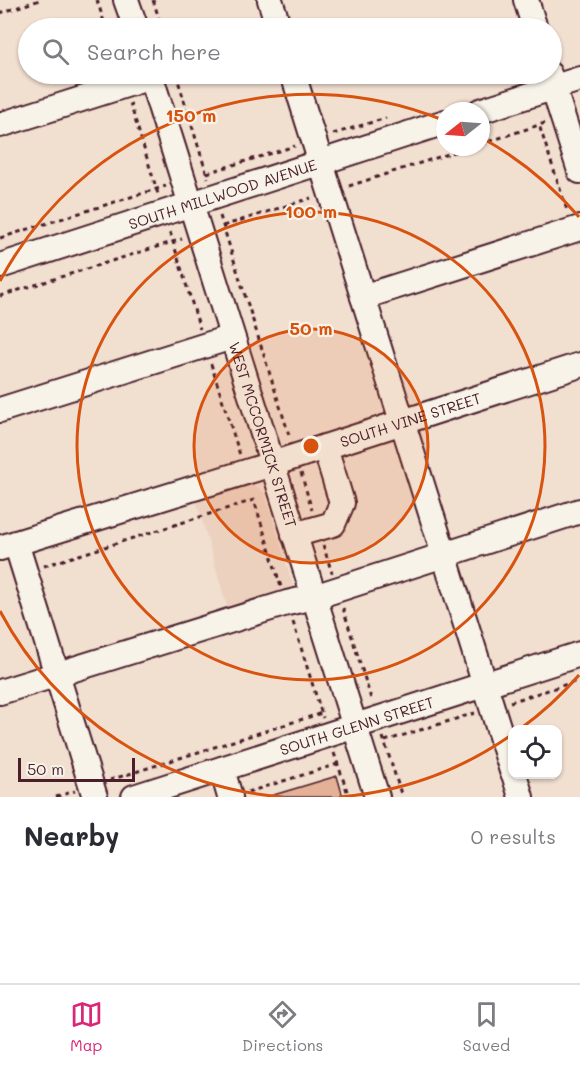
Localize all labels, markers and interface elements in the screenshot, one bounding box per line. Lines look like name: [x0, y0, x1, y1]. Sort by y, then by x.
search box: [18, 18, 562, 84]
icon: search: [39, 35, 72, 68]
text: Search here: [87, 37, 221, 66]
north arrow: [436, 102, 490, 156]
text: 150 m: [166, 103, 216, 127]
street label: SOUTH MILLWOOD AVENUE: [126, 154, 320, 234]
text: 100 m: [285, 199, 337, 223]
text: 50 m: [290, 316, 332, 340]
street label: WEST MCCORMICK STREET: [225, 339, 302, 530]
street label: SOUTH VINE STREET: [337, 388, 483, 452]
centre of rings: [301, 436, 321, 456]
street label: SOUTH GLENN STREET: [277, 691, 436, 760]
map controls: [508, 725, 562, 779]
button: locate: [508, 725, 562, 779]
scale bar: [18, 755, 135, 782]
text: 50 m: [27, 758, 64, 779]
text: Nearby: [24, 819, 119, 853]
text: 0 results: [471, 823, 556, 849]
tab: Map: [70, 998, 103, 1055]
tab: Directions: [242, 998, 323, 1055]
tab: Saved: [463, 998, 510, 1055]

